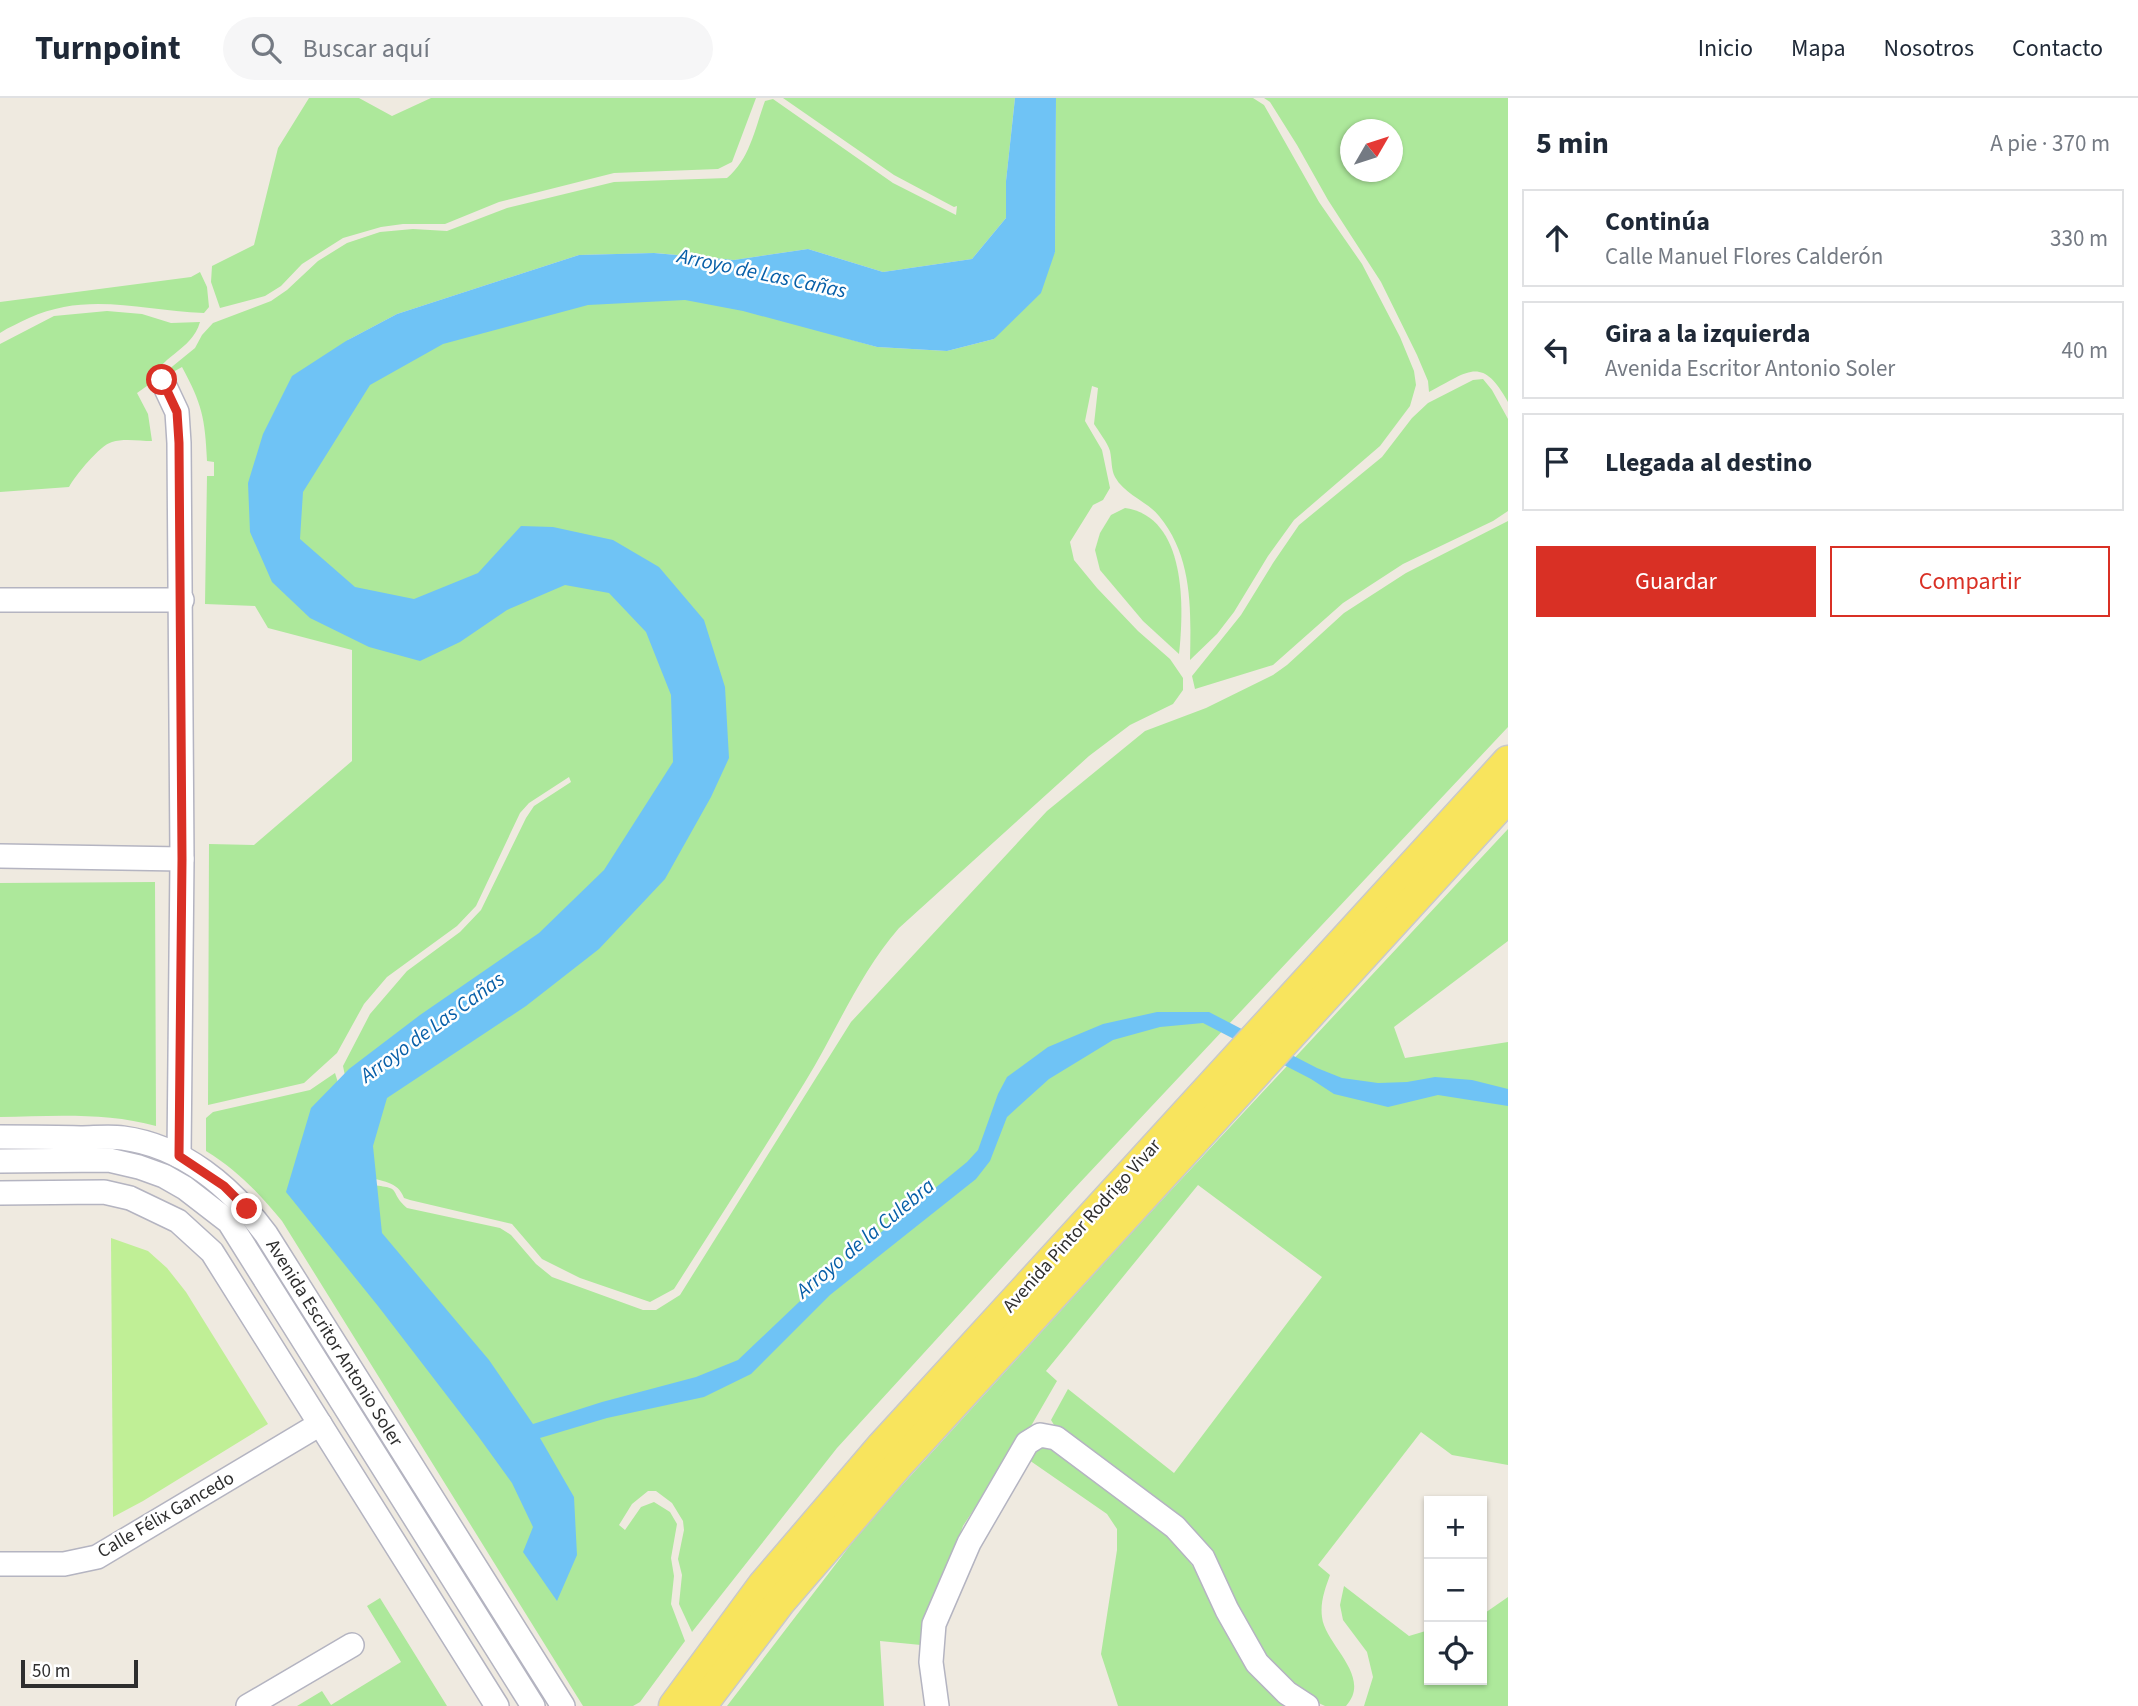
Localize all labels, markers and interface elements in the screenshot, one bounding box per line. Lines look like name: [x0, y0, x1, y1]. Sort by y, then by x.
search box: [223, 17, 713, 80]
text: Turnpoint: [35, 25, 181, 72]
icon: search: [247, 29, 285, 67]
text: Buscar aquí: [303, 30, 430, 67]
text: Inicio: [1698, 31, 1753, 66]
text: Mapa: [1791, 31, 1846, 66]
text: Nosotros: [1884, 31, 1974, 66]
text: Contacto: [2012, 31, 2103, 66]
north arrow: [1340, 119, 1403, 182]
text: 5 min: [1536, 122, 1609, 165]
text: A pie · 370 m: [1990, 127, 2110, 160]
text: Continúa: [1605, 203, 1710, 240]
icon: ahead: [1538, 219, 1576, 257]
text: 330 m: [2050, 222, 2108, 255]
water label: Arroyo de Las Cañas: [673, 240, 849, 306]
text: Calle Manuel Flores Calderón: [1605, 240, 1883, 273]
text: Gira a la izquierda: [1605, 315, 1810, 352]
icon: left: [1538, 331, 1576, 369]
text: 40 m: [2061, 334, 2108, 367]
text: Avenida Escritor Antonio Soler: [1605, 352, 1895, 385]
route start: [146, 364, 177, 395]
icon: arrive: [1538, 443, 1576, 481]
text: Llegada al destino: [1605, 444, 1812, 481]
button: Guardar: [1536, 546, 1816, 617]
button: Compartir: [1830, 546, 2110, 617]
water label: Arroyo de Las Cañas: [352, 964, 510, 1091]
street label: Avenida Pintor Rodrigo Vivar: [997, 1133, 1168, 1319]
water label: Arroyo de la Culebra: [788, 1171, 941, 1306]
route end: [231, 1193, 262, 1224]
street label: Avenida Escritor Antonio Soler: [259, 1234, 409, 1452]
street label: Calle Félix Gancedo: [93, 1465, 239, 1565]
map controls: [1424, 1496, 1487, 1685]
button: +: [1424, 1496, 1487, 1559]
button: −: [1424, 1559, 1487, 1622]
button: locate: [1424, 1622, 1487, 1685]
scale bar: [21, 1657, 138, 1689]
text: 50 m: [32, 1658, 70, 1685]

